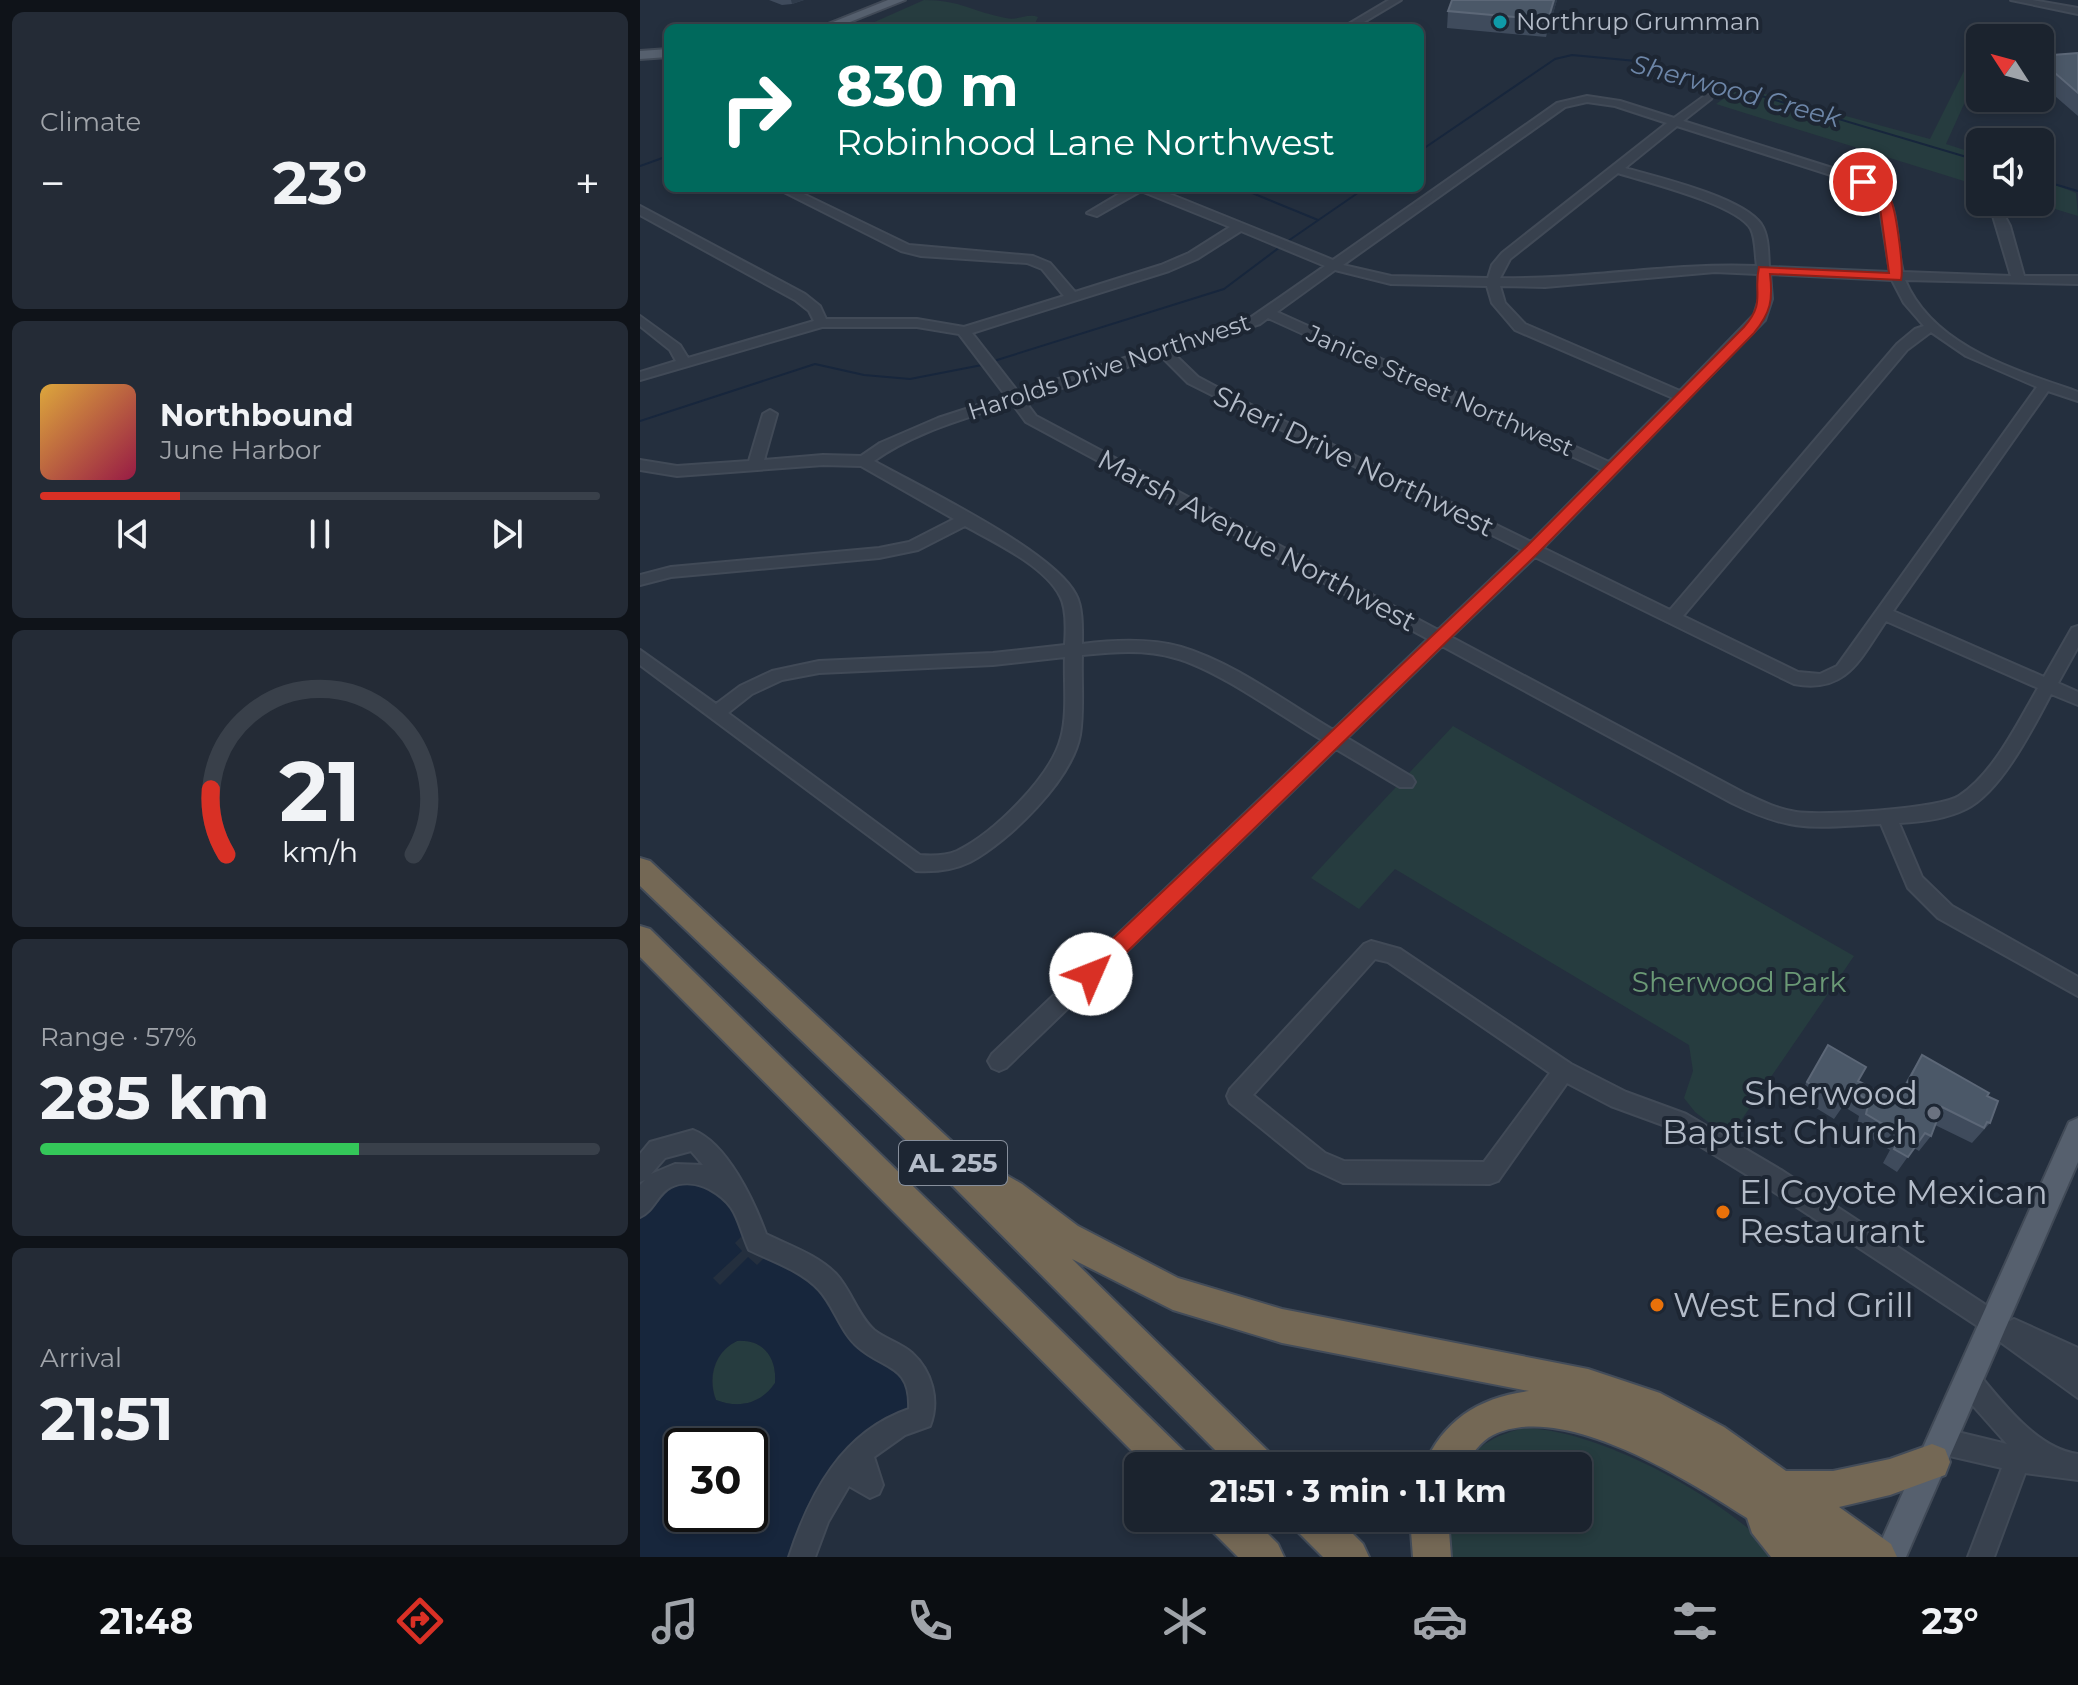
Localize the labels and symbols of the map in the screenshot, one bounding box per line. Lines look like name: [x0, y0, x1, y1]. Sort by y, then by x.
place label: Northrup Grumman: [1516, 7, 1760, 36]
marker: Northrup Grumman: [1491, 13, 1509, 31]
north arrow: [1966, 24, 2054, 112]
water label: Sherwood Creek: [1628, 48, 1846, 135]
pin: [1829, 148, 1897, 216]
street label: Harolds Drive Northwest: [964, 307, 1254, 426]
street label: Janice Street Northwest: [1301, 318, 1578, 463]
street label: Sheri Drive Northwest: [1208, 378, 1500, 544]
street label: Marsh Avenue Northwest: [1092, 442, 1422, 638]
position arrow: [1049, 932, 1133, 1016]
park label: Sherwood Park: [1632, 965, 1846, 999]
place label: Sherwood Baptist Church: [1662, 1072, 1918, 1153]
marker: Sherwood Baptist Church: [1925, 1104, 1943, 1122]
road number: AL 255: [899, 1141, 1007, 1185]
place label: El Coyote Mexican Restaurant: [1739, 1171, 2048, 1252]
marker: El Coyote Mexican Restaurant: [1714, 1203, 1732, 1221]
place label: West End Grill: [1673, 1284, 1914, 1326]
marker: West End Grill: [1648, 1296, 1666, 1314]
speed limit sign: 30: [664, 1428, 768, 1532]

